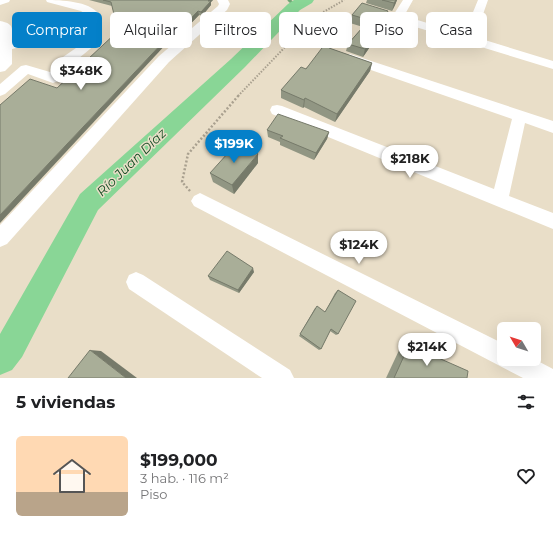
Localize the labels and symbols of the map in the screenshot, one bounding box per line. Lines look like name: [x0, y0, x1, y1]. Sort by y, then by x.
pin: $348K: [53, 57, 109, 91]
water label: Río Juan Díaz: [93, 125, 169, 199]
pin: $199K: [206, 130, 262, 164]
pin: $218K: [382, 145, 438, 179]
pin: $124K: [331, 231, 387, 265]
north arrow: [497, 322, 541, 366]
pin: $214K: [399, 333, 455, 367]

